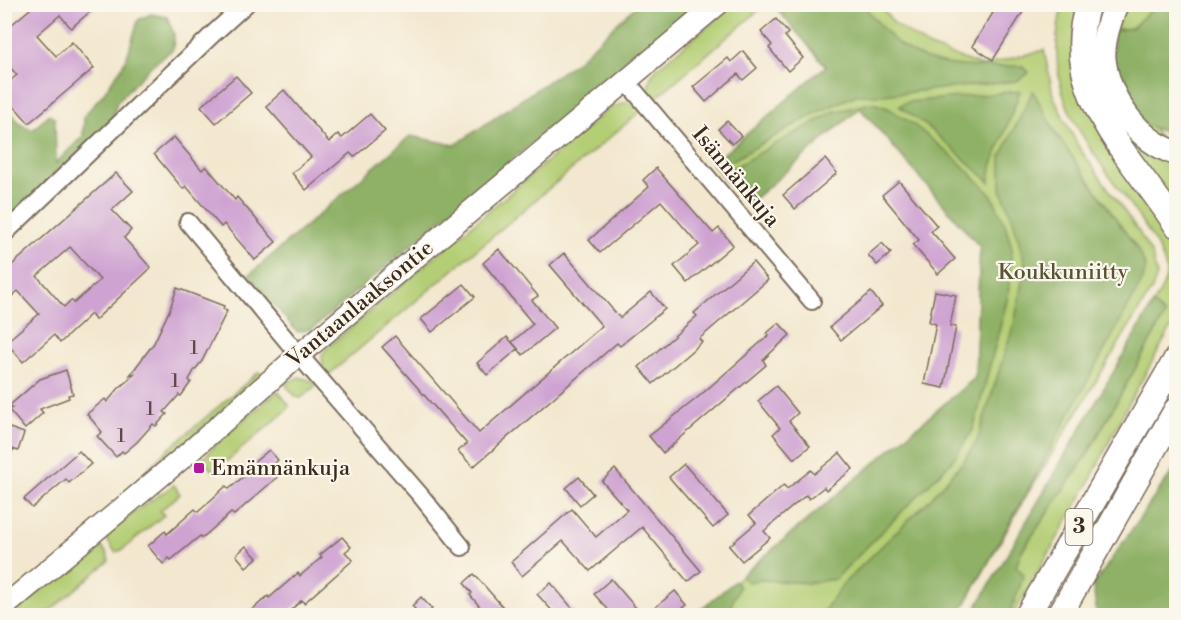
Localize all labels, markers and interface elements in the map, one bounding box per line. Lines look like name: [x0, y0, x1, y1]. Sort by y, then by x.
street label: Isännänkuja: [686, 121, 786, 233]
street label: Vantaanlaaksontie: [280, 235, 439, 374]
park label: Koukkuniitty: [998, 259, 1129, 286]
house number: 1: [190, 336, 199, 361]
house number: 1: [171, 369, 180, 394]
house number: 1: [146, 397, 155, 422]
house number: 1: [117, 424, 126, 449]
place label: Emännänkuja: [211, 455, 351, 482]
marker: Emännänkuja: [192, 461, 206, 475]
road number: 3: [1066, 509, 1092, 545]

